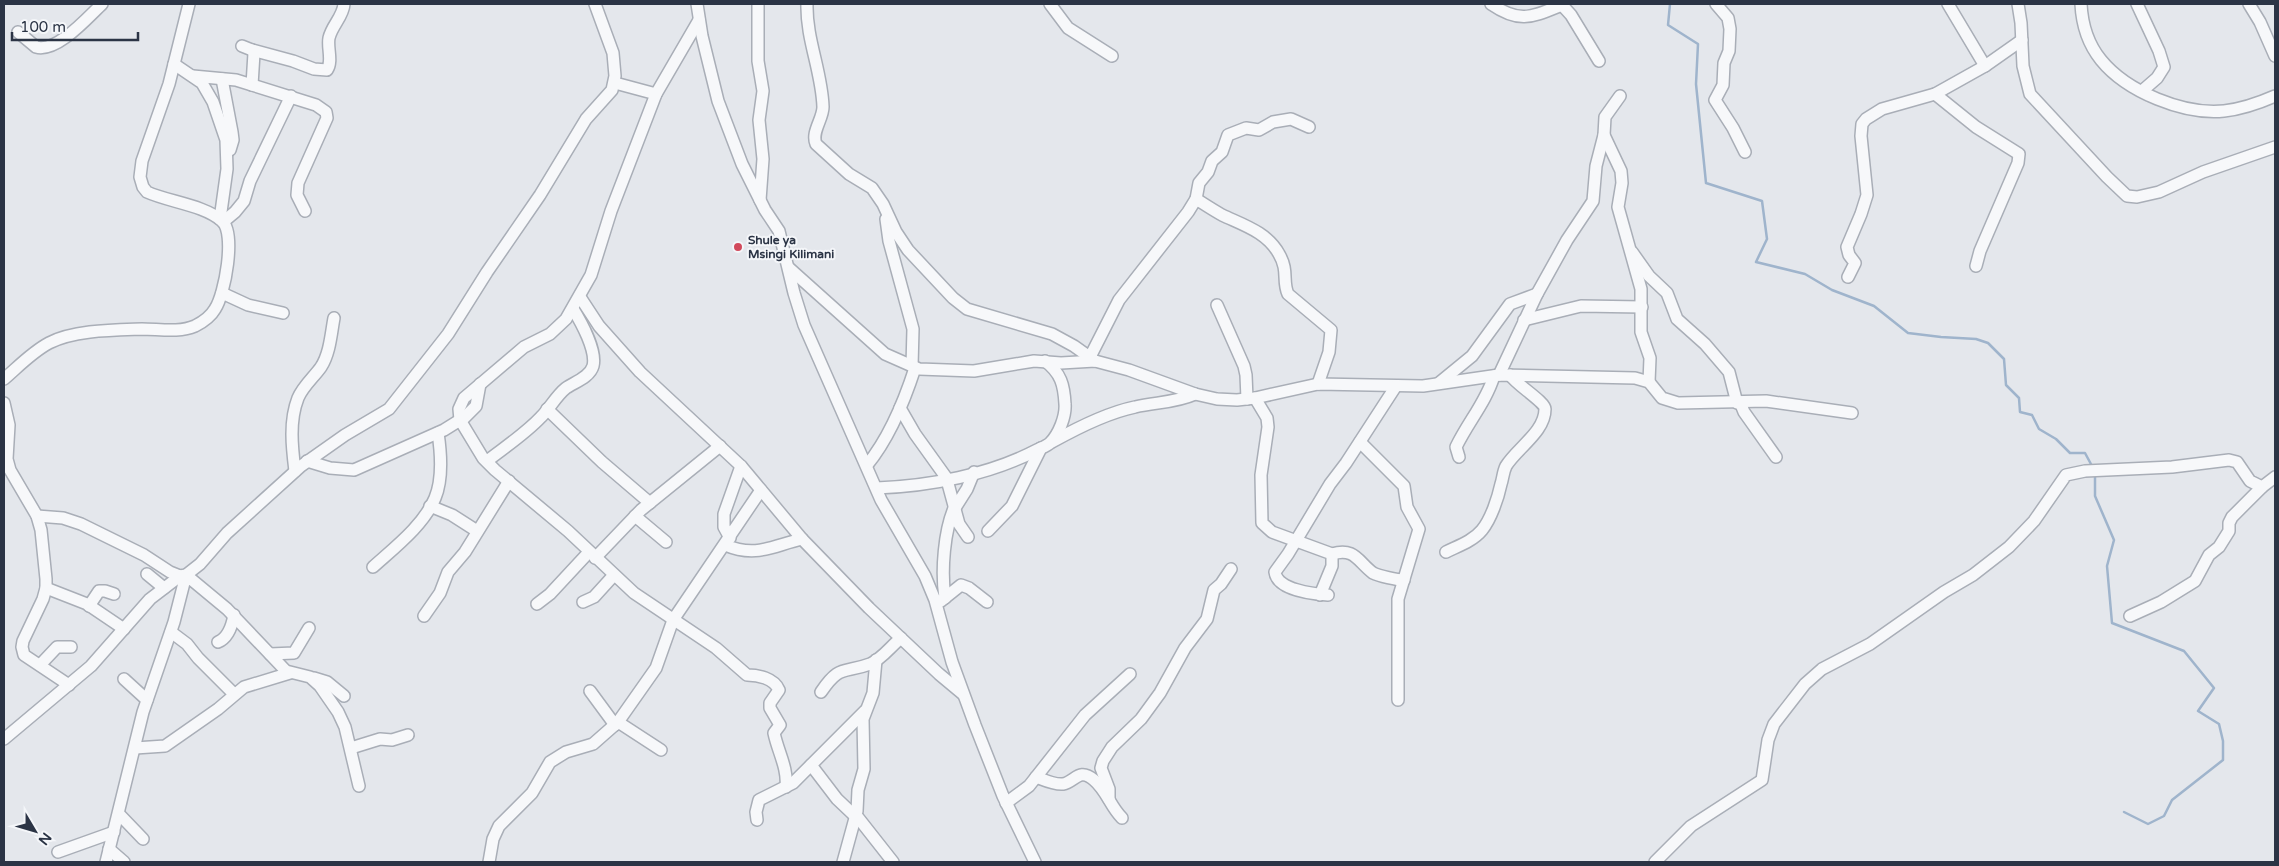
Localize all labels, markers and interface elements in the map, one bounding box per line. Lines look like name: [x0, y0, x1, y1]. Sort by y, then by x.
scale bar: [12, 10, 139, 42]
text: 100 m: [20, 18, 66, 36]
place label: Shule ya Msingi Kilimani: [748, 233, 834, 262]
marker: Shule ya Msingi Kilimani: [732, 241, 744, 253]
north arrow: [10, 806, 60, 856]
text: N: [35, 829, 55, 848]

